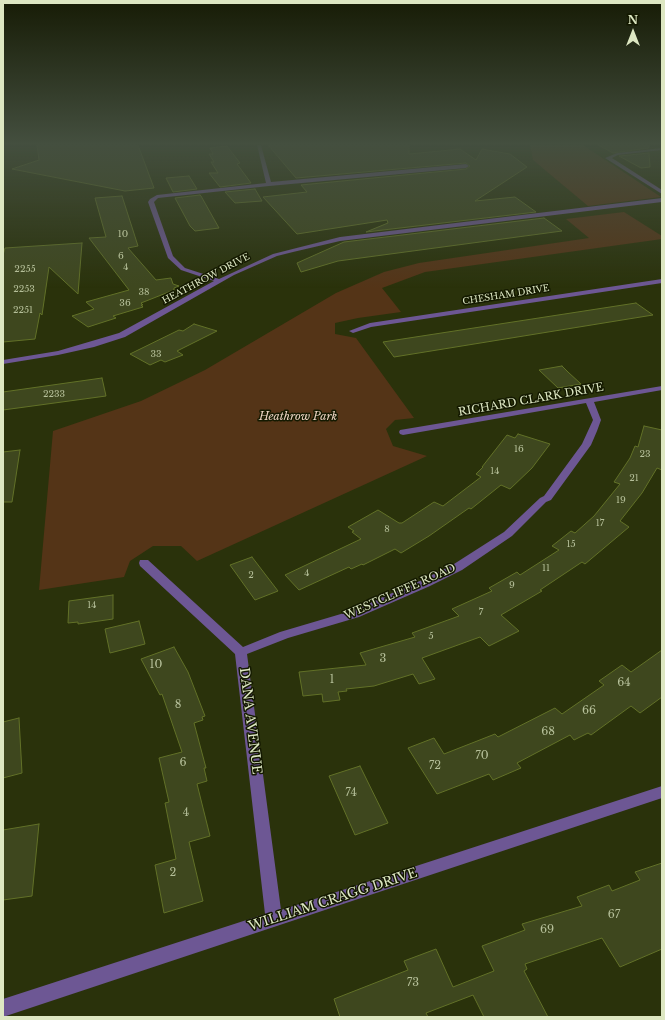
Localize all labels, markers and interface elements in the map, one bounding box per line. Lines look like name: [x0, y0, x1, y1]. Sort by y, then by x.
north arrow: [613, 12, 653, 52]
text: N: [628, 13, 638, 27]
house number: 10: [118, 229, 128, 239]
house number: 6: [118, 251, 124, 261]
street label: HEATHROW DRIVE: [161, 251, 251, 307]
house number: 4: [123, 262, 129, 272]
house number: 2255: [14, 264, 36, 274]
street label: CHESHAM DRIVE: [462, 283, 550, 307]
house number: 2253: [13, 284, 35, 294]
house number: 38: [139, 287, 149, 297]
house number: 36: [119, 298, 131, 308]
house number: 2251: [13, 305, 33, 315]
house number: 33: [150, 349, 162, 359]
street label: RICHARD CLARK DRIVE: [457, 381, 605, 419]
house number: 2233: [43, 389, 65, 399]
park label: Heathrow Park: [259, 410, 337, 424]
house number: 16: [514, 444, 524, 454]
house number: 23: [639, 449, 651, 459]
house number: 14: [490, 466, 500, 476]
house number: 21: [629, 473, 639, 483]
house number: 19: [616, 495, 626, 505]
house number: 17: [596, 518, 604, 528]
house number: 8: [384, 524, 390, 534]
house number: 15: [566, 539, 576, 549]
street label: WESTCLIFFE ROAD: [342, 561, 458, 623]
house number: 11: [542, 563, 550, 573]
house number: 4: [304, 568, 310, 578]
house number: 2: [248, 570, 254, 580]
house number: 9: [509, 580, 515, 590]
house number: 14: [87, 600, 97, 610]
house number: 7: [479, 607, 483, 617]
house number: 5: [428, 631, 434, 641]
house number: 3: [380, 652, 386, 666]
house number: 10: [150, 658, 162, 672]
street label: DANA AVENUE: [236, 667, 264, 775]
house number: 1: [330, 673, 334, 687]
house number: 64: [617, 676, 631, 690]
house number: 8: [175, 698, 181, 712]
house number: 66: [582, 704, 596, 718]
house number: 68: [541, 725, 555, 739]
house number: 70: [475, 749, 489, 763]
house number: 6: [179, 756, 187, 770]
house number: 72: [429, 759, 441, 773]
house number: 74: [345, 786, 357, 800]
house number: 4: [183, 806, 189, 820]
street label: WILLIAM CRAGG DRIVE: [247, 865, 419, 935]
house number: 2: [170, 866, 176, 880]
house number: 67: [608, 908, 620, 922]
house number: 69: [540, 923, 554, 937]
house number: 73: [407, 976, 419, 990]

